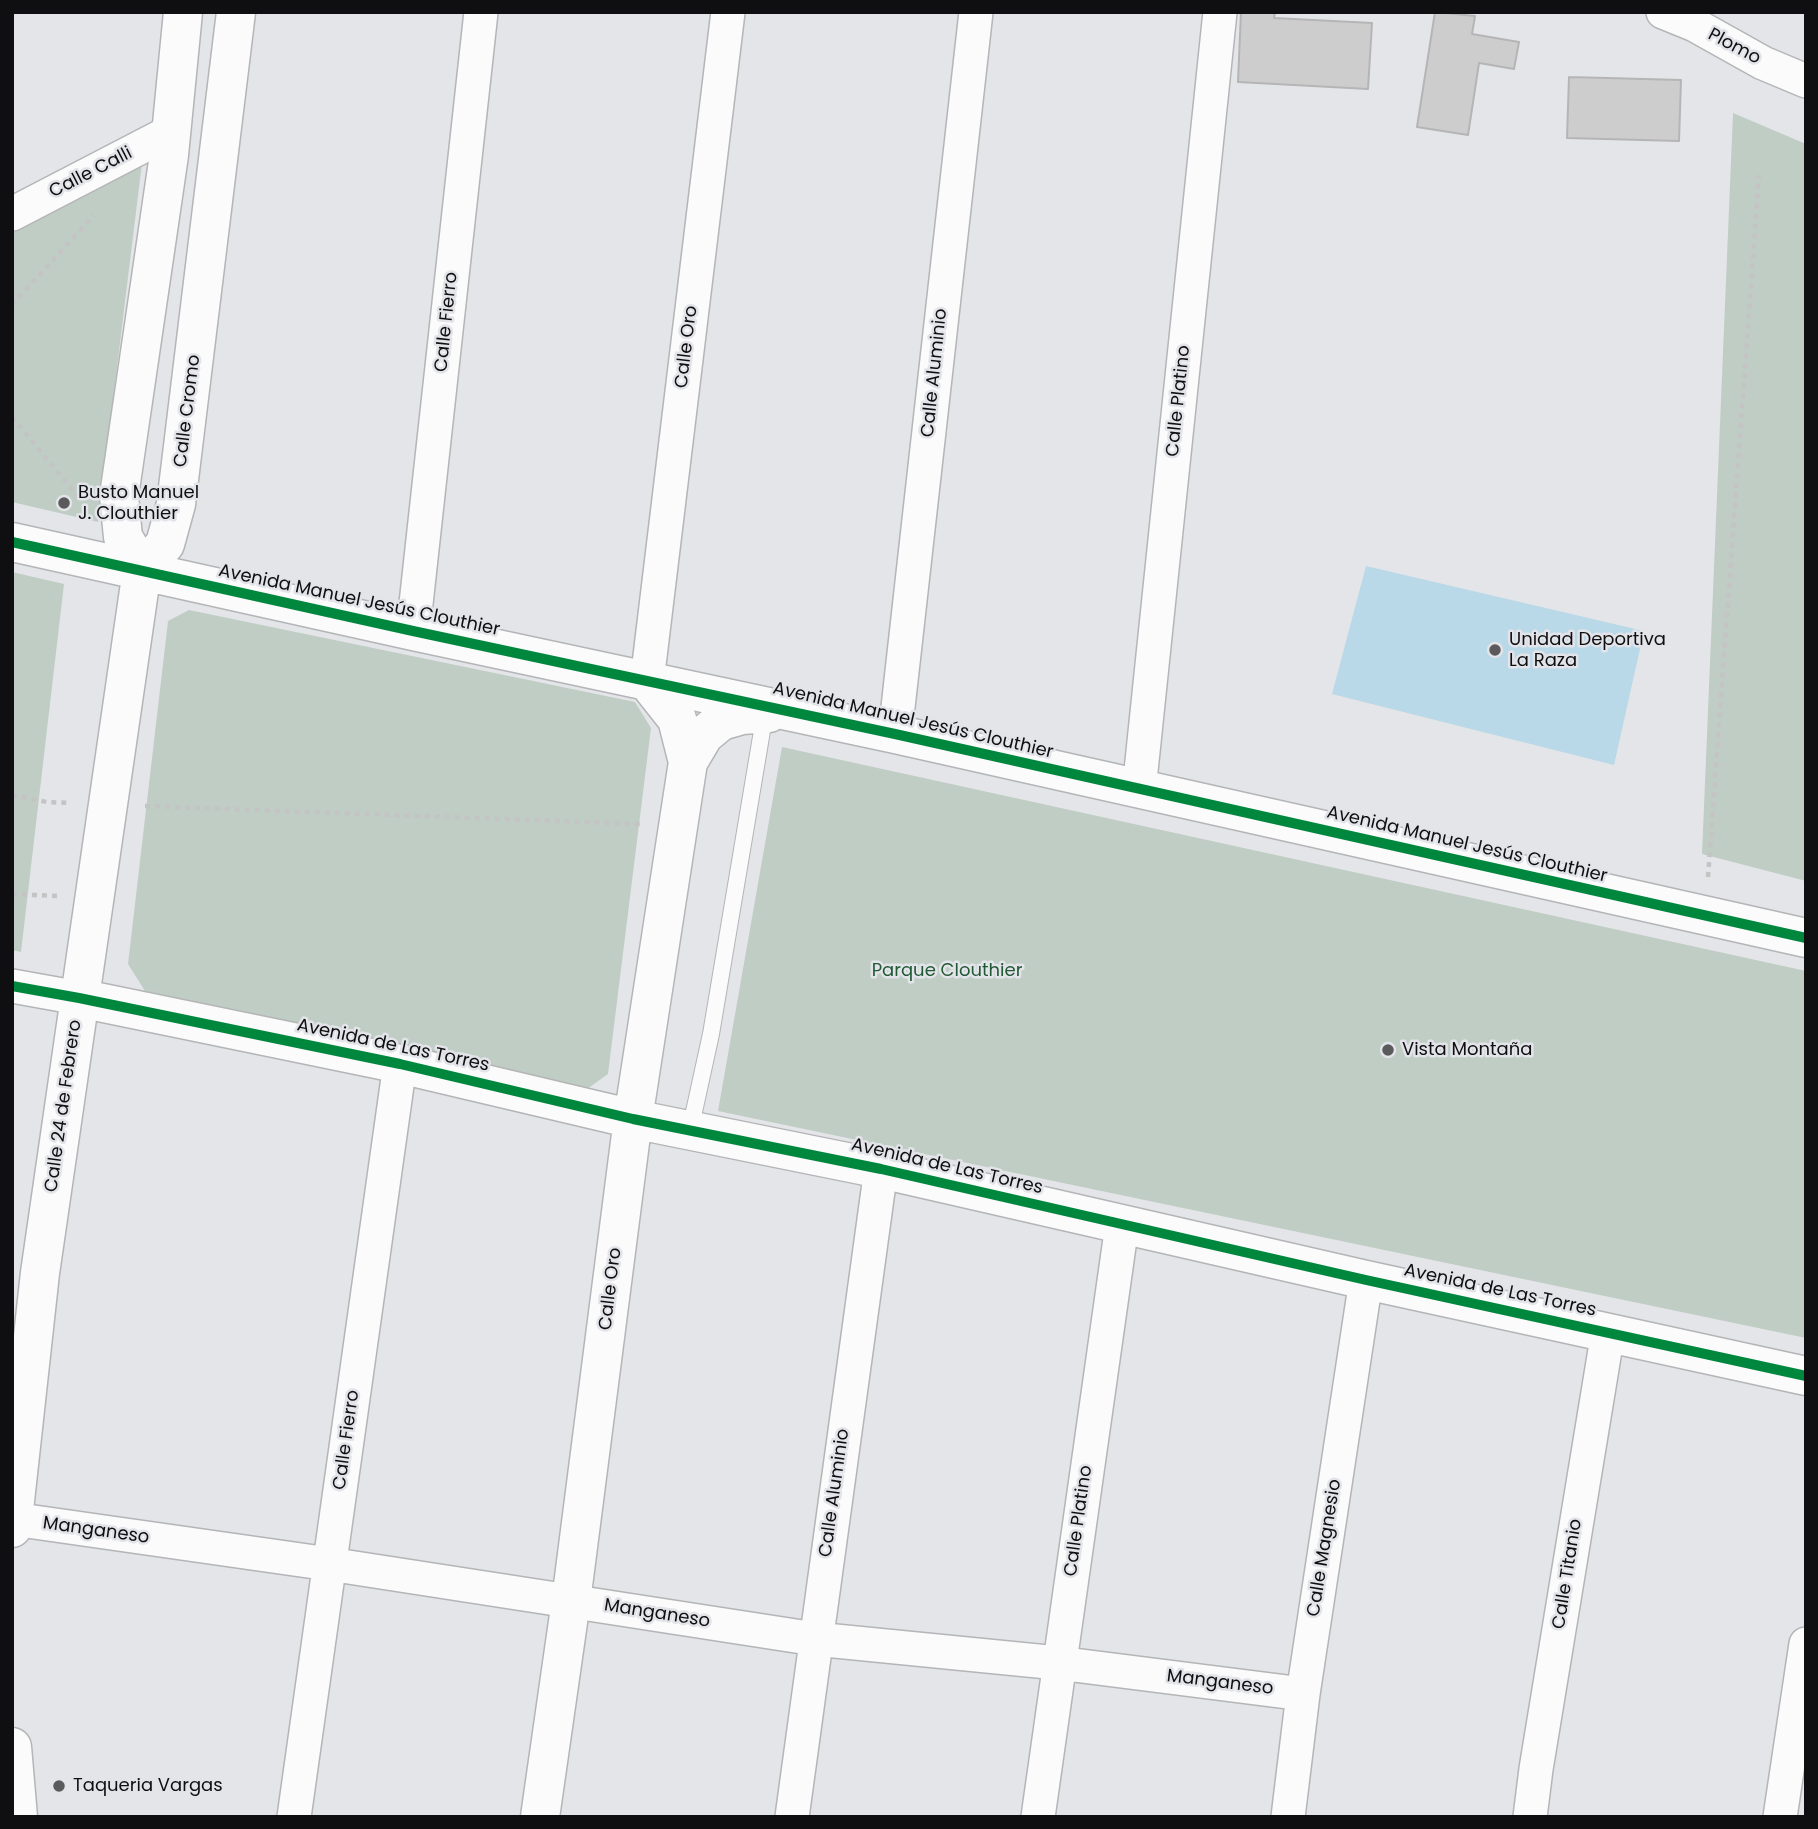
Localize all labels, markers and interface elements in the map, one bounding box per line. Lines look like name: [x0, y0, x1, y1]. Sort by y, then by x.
street label: Plomo: [1704, 24, 1764, 70]
street label: Calle Calli: [46, 143, 136, 203]
street label: Calle Fierro: [431, 271, 463, 373]
street label: Calle Oro: [671, 304, 703, 390]
street label: Calle Aluminio: [917, 308, 953, 438]
street label: Calle Platino: [1162, 344, 1196, 458]
street label: Calle Cromo: [170, 354, 206, 468]
place label: Busto Manuel J. Clouthier: [78, 482, 199, 524]
marker: Busto Manuel J. Clouthier: [56, 495, 72, 511]
street label: Avenida Manuel Jesús Clouthier: [216, 561, 502, 641]
place label: Unidad Deportiva La Raza: [1509, 629, 1666, 672]
marker: Unidad Deportiva La Raza: [1487, 642, 1503, 658]
street label: Avenida Manuel Jesús Clouthier: [771, 678, 1055, 764]
street label: Avenida Manuel Jesús Clouthier: [1325, 802, 1609, 888]
park label: Parque Clouthier: [872, 960, 1022, 982]
street label: Avenida de Las Torres: [295, 1015, 491, 1077]
street label: Calle 24 de Febrero: [41, 1018, 87, 1194]
place label: Vista Montaña: [1402, 1039, 1532, 1061]
marker: Vista Montaña: [1380, 1042, 1396, 1058]
street label: Avenida de Las Torres: [849, 1134, 1045, 1200]
street label: Calle Oro: [595, 1246, 627, 1332]
street label: Avenida de Las Torres: [1402, 1260, 1598, 1322]
street label: Calle Fierro: [329, 1389, 365, 1491]
street label: Calle Aluminio: [815, 1427, 855, 1559]
street label: Calle Platino: [1061, 1464, 1097, 1578]
street label: Calle Magnesio: [1303, 1478, 1347, 1618]
street label: Manganeso: [41, 1513, 151, 1549]
street label: Calle Titanio: [1549, 1517, 1587, 1631]
street label: Manganeso: [602, 1595, 712, 1633]
street label: Manganeso: [1166, 1666, 1274, 1700]
place label: Taqueria Vargas: [73, 1775, 223, 1797]
marker: Taqueria Vargas: [51, 1778, 67, 1794]

